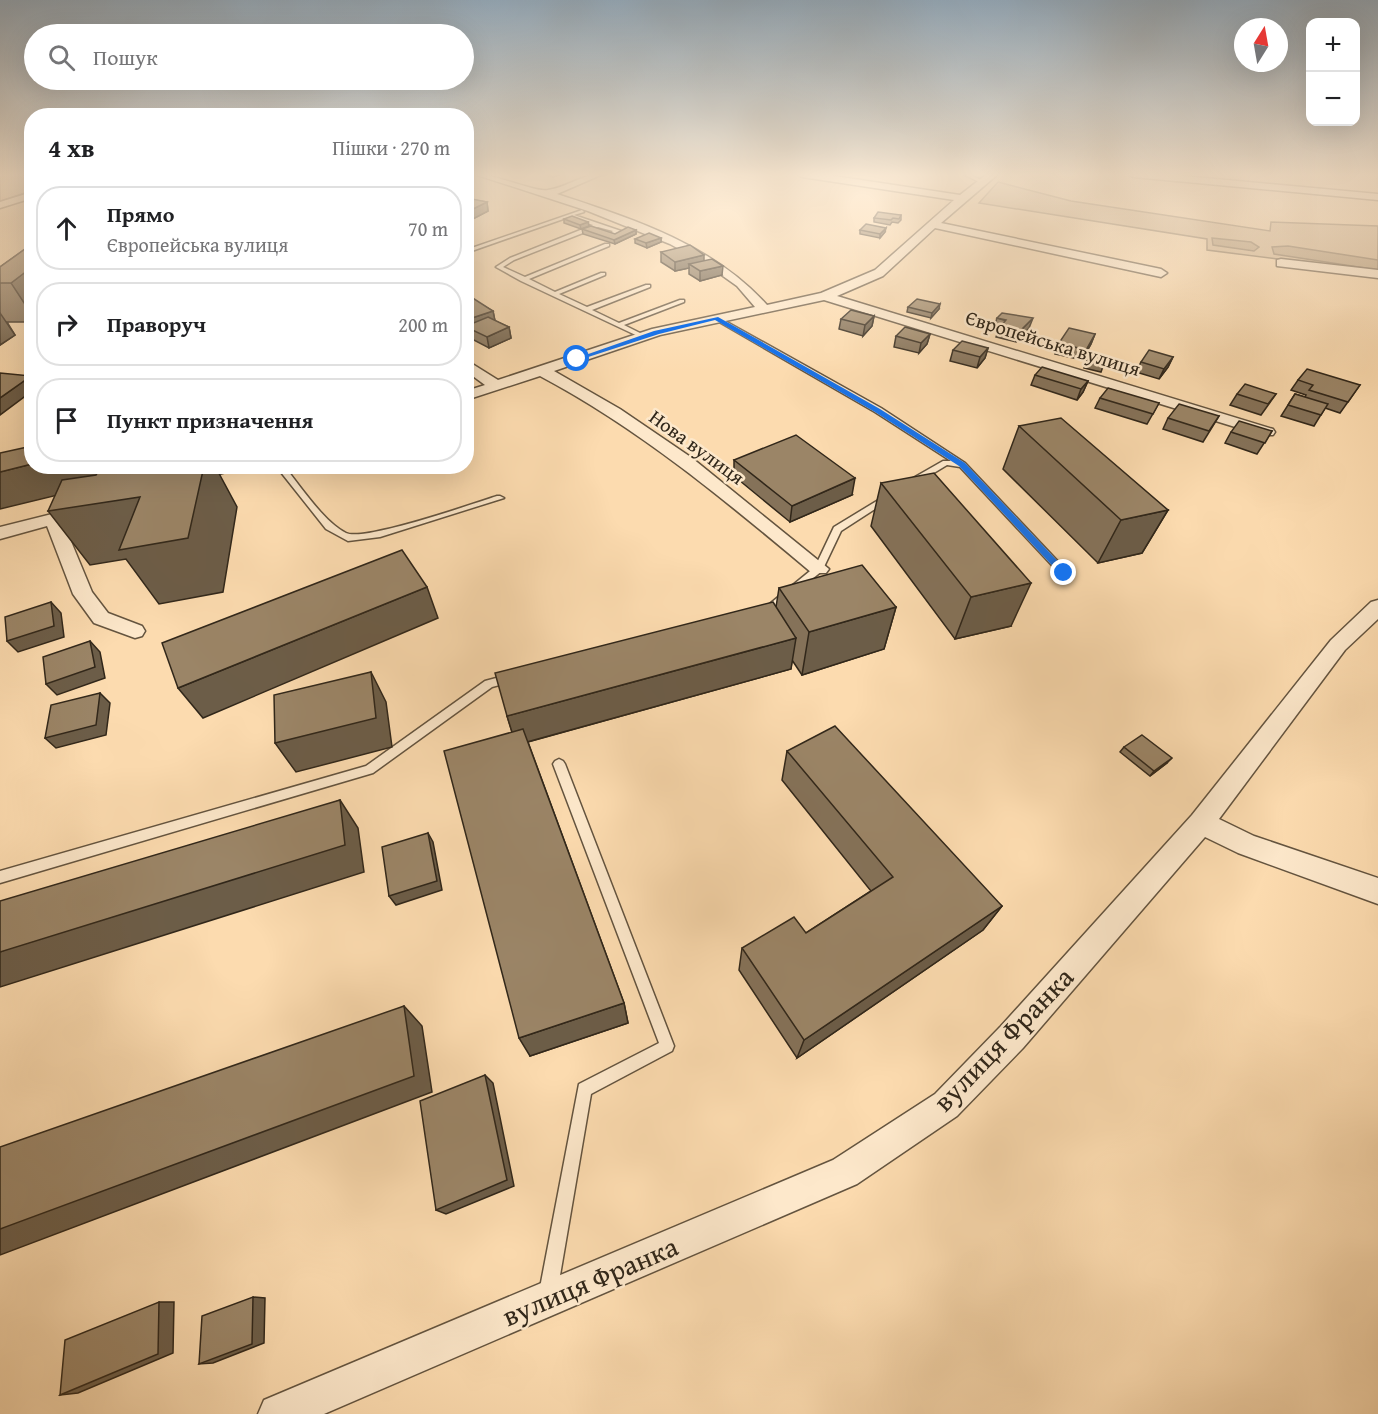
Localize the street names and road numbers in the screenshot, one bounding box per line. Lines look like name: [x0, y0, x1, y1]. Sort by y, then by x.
street label: Європейська вулиця: [962, 302, 1144, 383]
street label: Нова вулиця: [644, 402, 751, 491]
street label: вулиця Франка: [923, 957, 1083, 1120]
street label: вулиця Франка: [496, 1225, 685, 1336]

